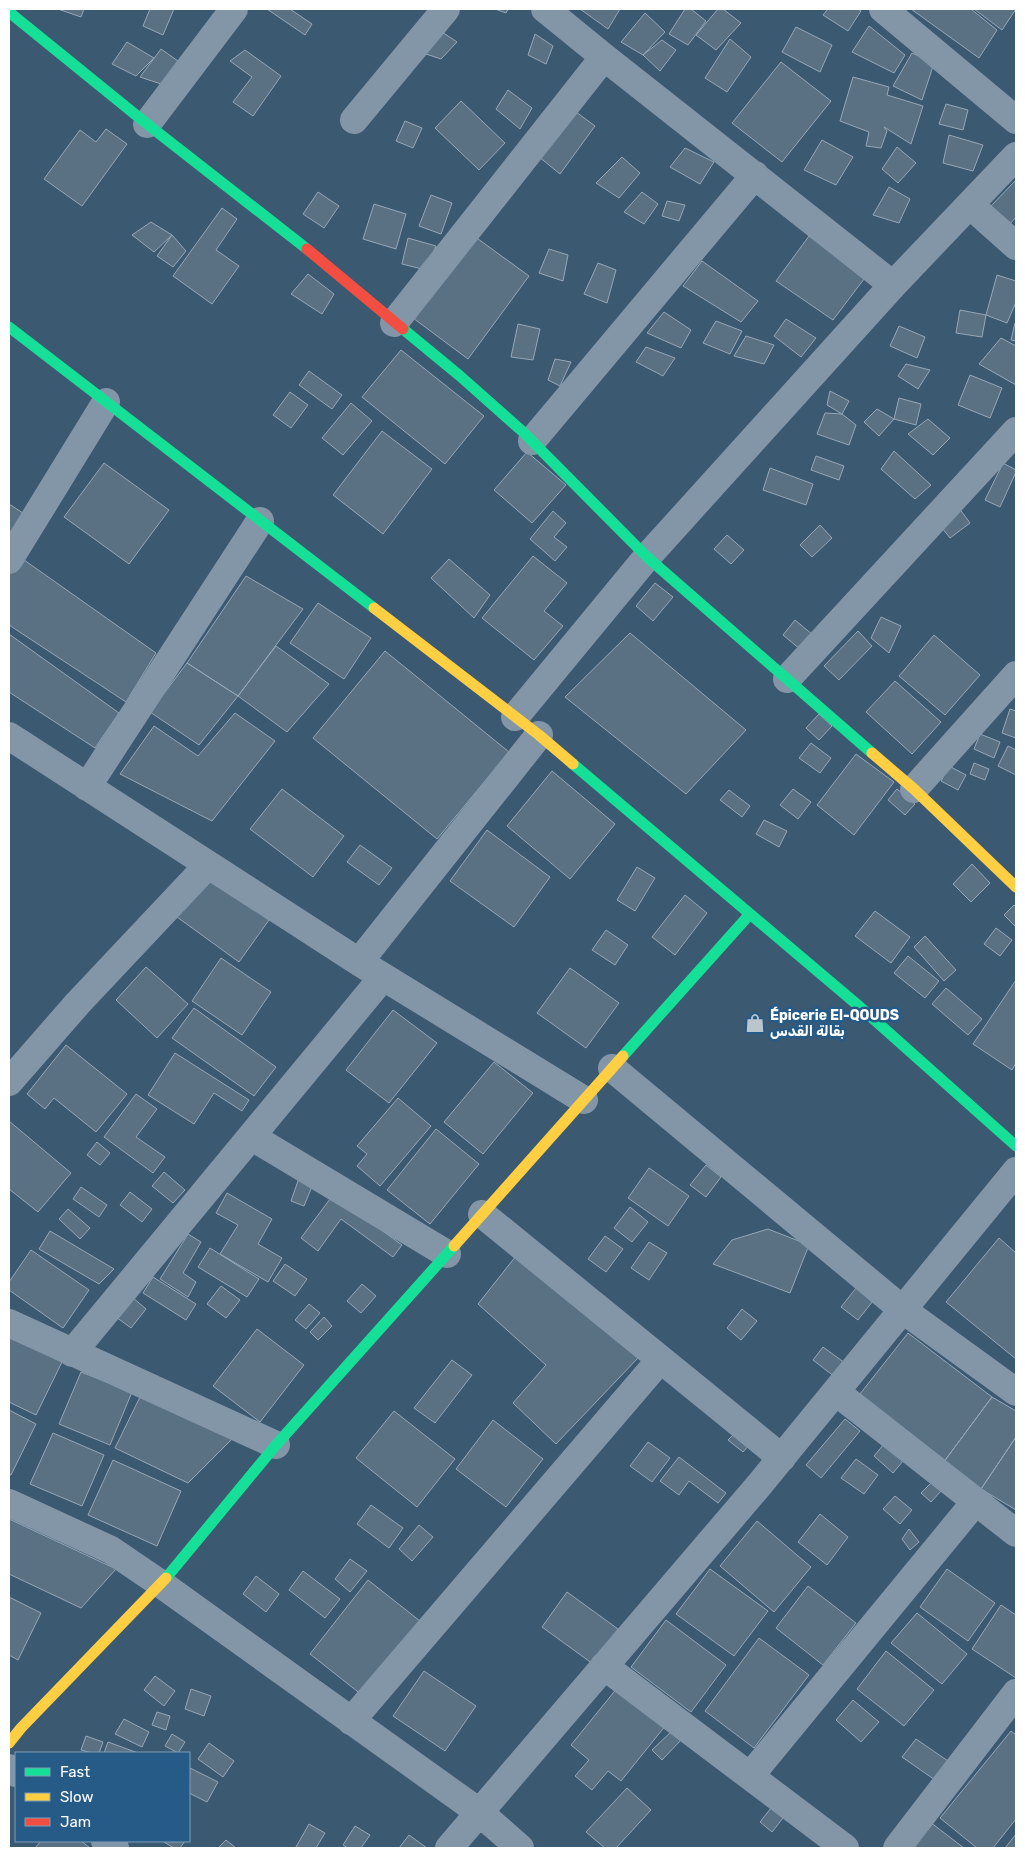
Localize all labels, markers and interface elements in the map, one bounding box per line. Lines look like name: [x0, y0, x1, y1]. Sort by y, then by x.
place label: Épicerie El-QOUDS بقالة القدس: [770, 1006, 899, 1040]
shop icon: Épicerie El-QOUDS بقالة القدس: [744, 1012, 766, 1034]
legend: [15, 1752, 190, 1842]
text: Fast: [60, 1763, 90, 1781]
text: Slow: [60, 1788, 93, 1806]
text: Jam: [60, 1813, 91, 1831]

